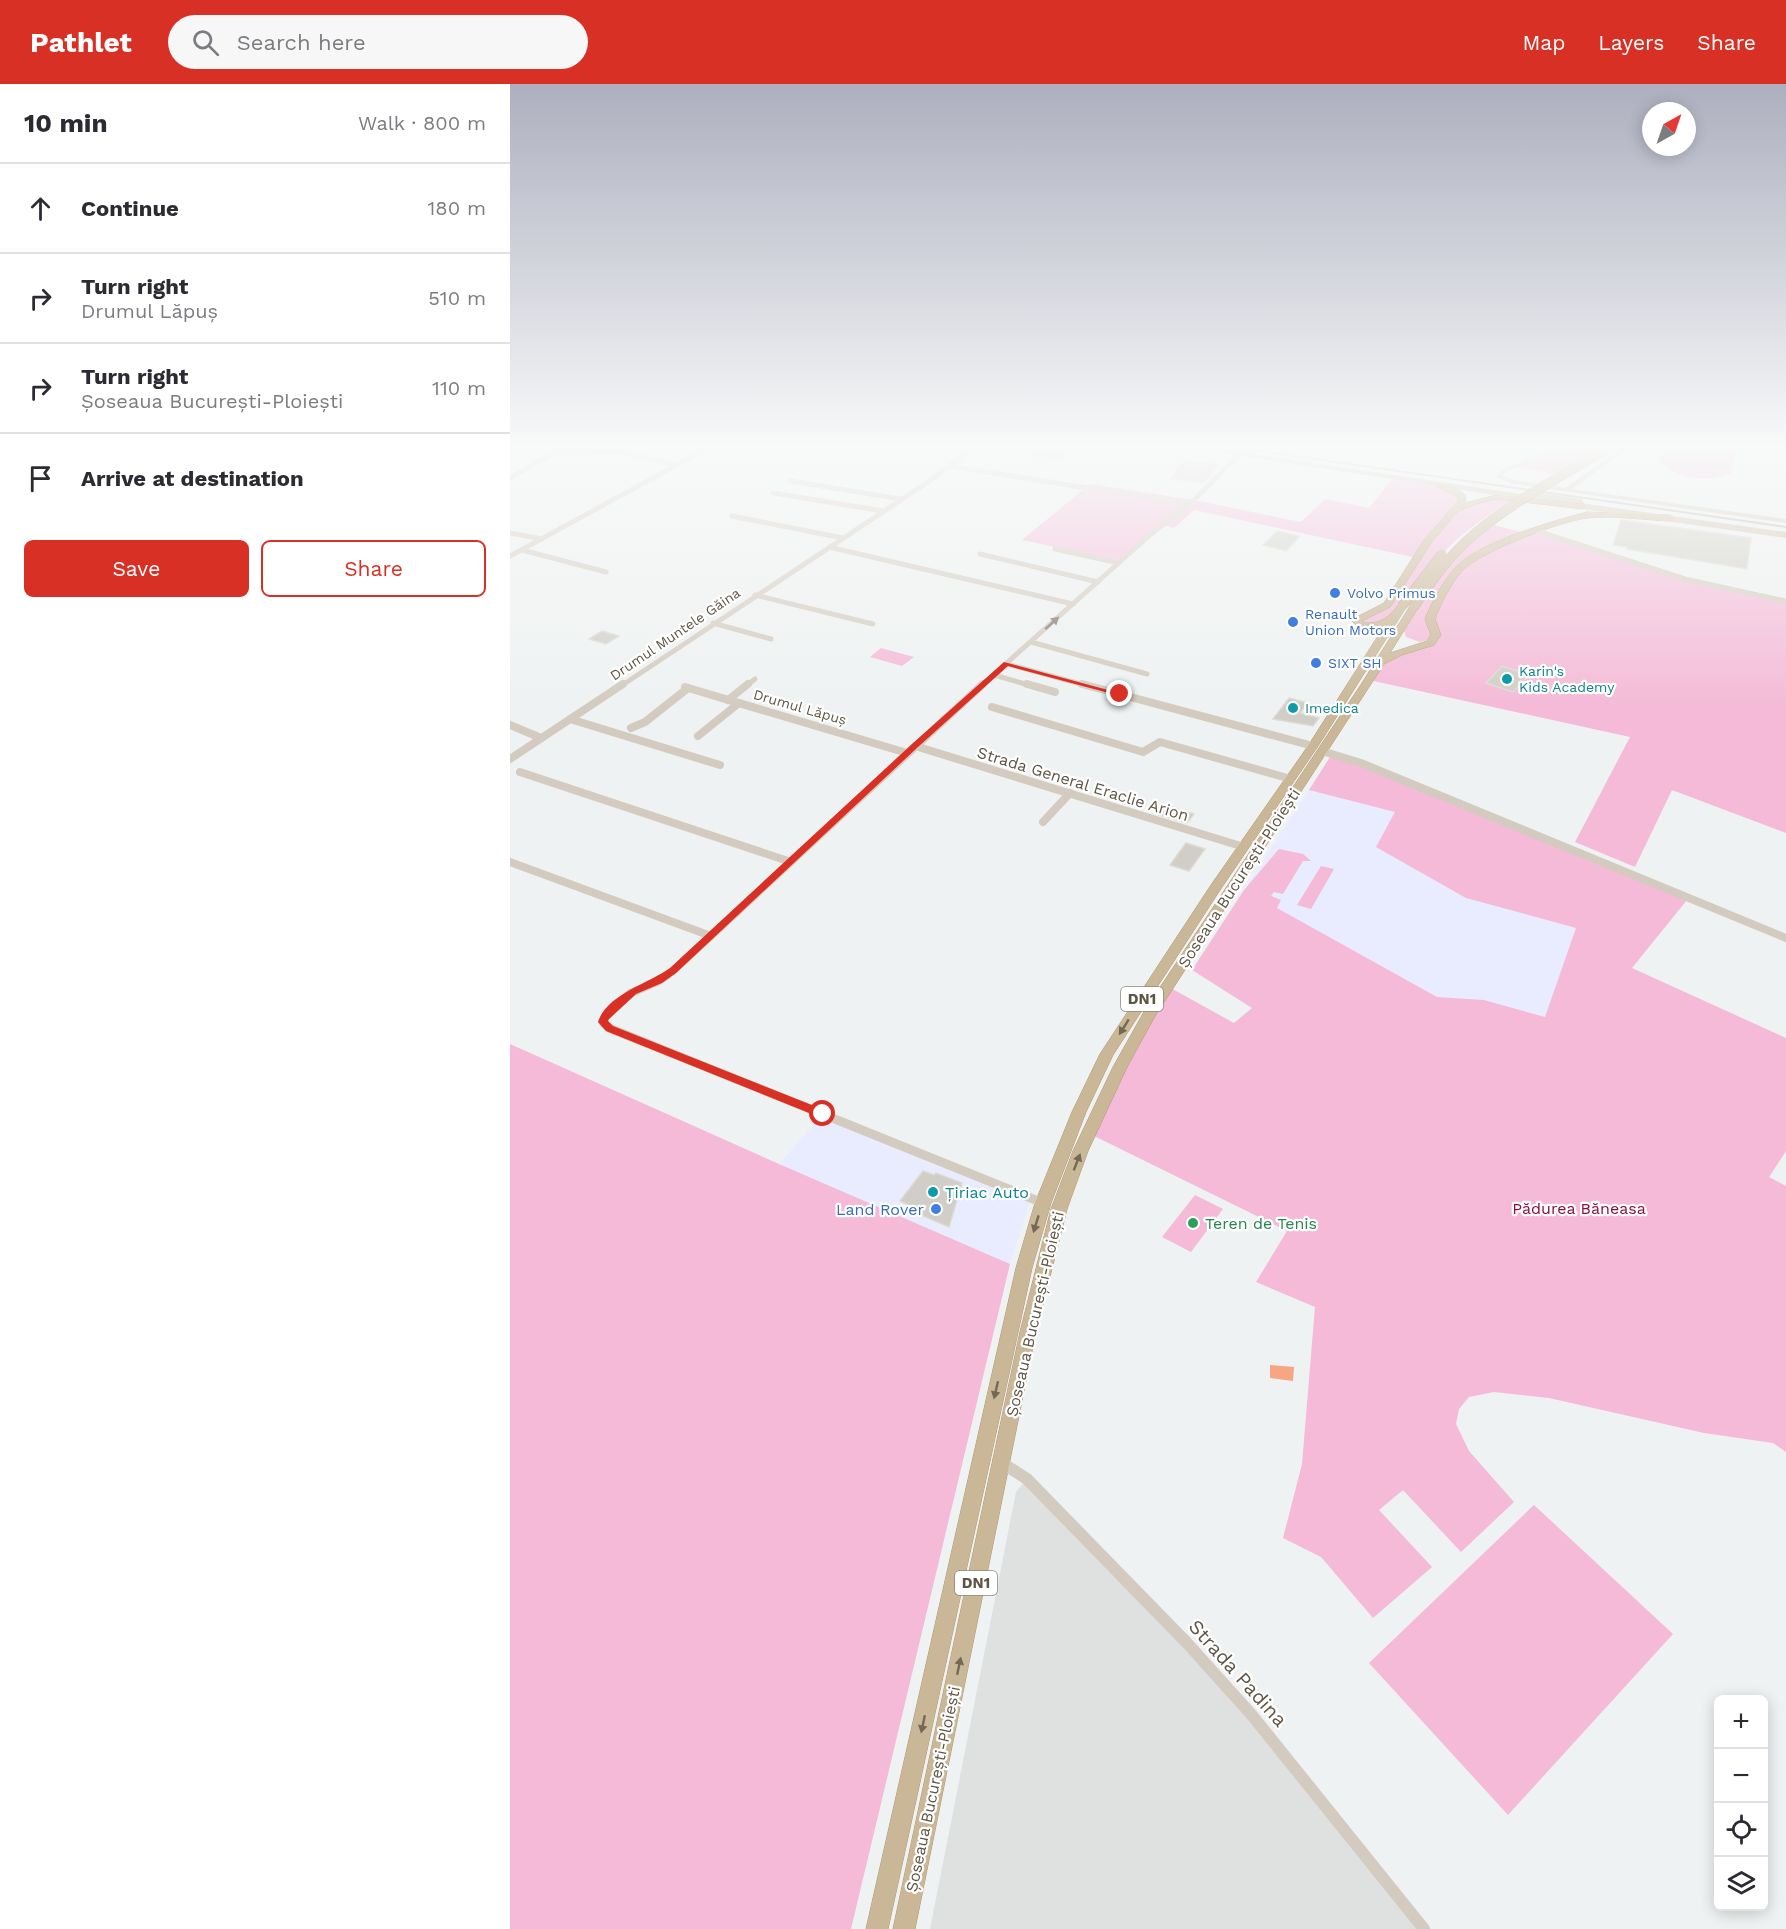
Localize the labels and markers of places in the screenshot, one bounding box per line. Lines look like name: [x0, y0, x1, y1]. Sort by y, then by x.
place label: Volvo Primus: [1347, 585, 1436, 601]
marker: Volvo Primus: [1328, 586, 1342, 600]
place label: Renault Union Motors: [1305, 606, 1396, 638]
marker: Renault Union Motors: [1286, 615, 1300, 629]
place label: SIXT SH: [1328, 655, 1382, 671]
marker: SIXT SH: [1309, 656, 1323, 670]
place label: Karin's Kids Academy: [1519, 663, 1615, 695]
marker: Karin's Kids Academy: [1500, 672, 1514, 686]
place label: Imedica: [1305, 700, 1359, 716]
marker: Imedica: [1286, 701, 1300, 715]
place label: Țiriac Auto: [945, 1183, 1029, 1202]
marker: Țiriac Auto: [926, 1185, 940, 1199]
place label: Land Rover: [836, 1200, 924, 1219]
marker: Land Rover: [929, 1202, 943, 1216]
place label: Teren de Tenis: [1205, 1214, 1317, 1233]
marker: Teren de Tenis: [1186, 1216, 1200, 1230]

